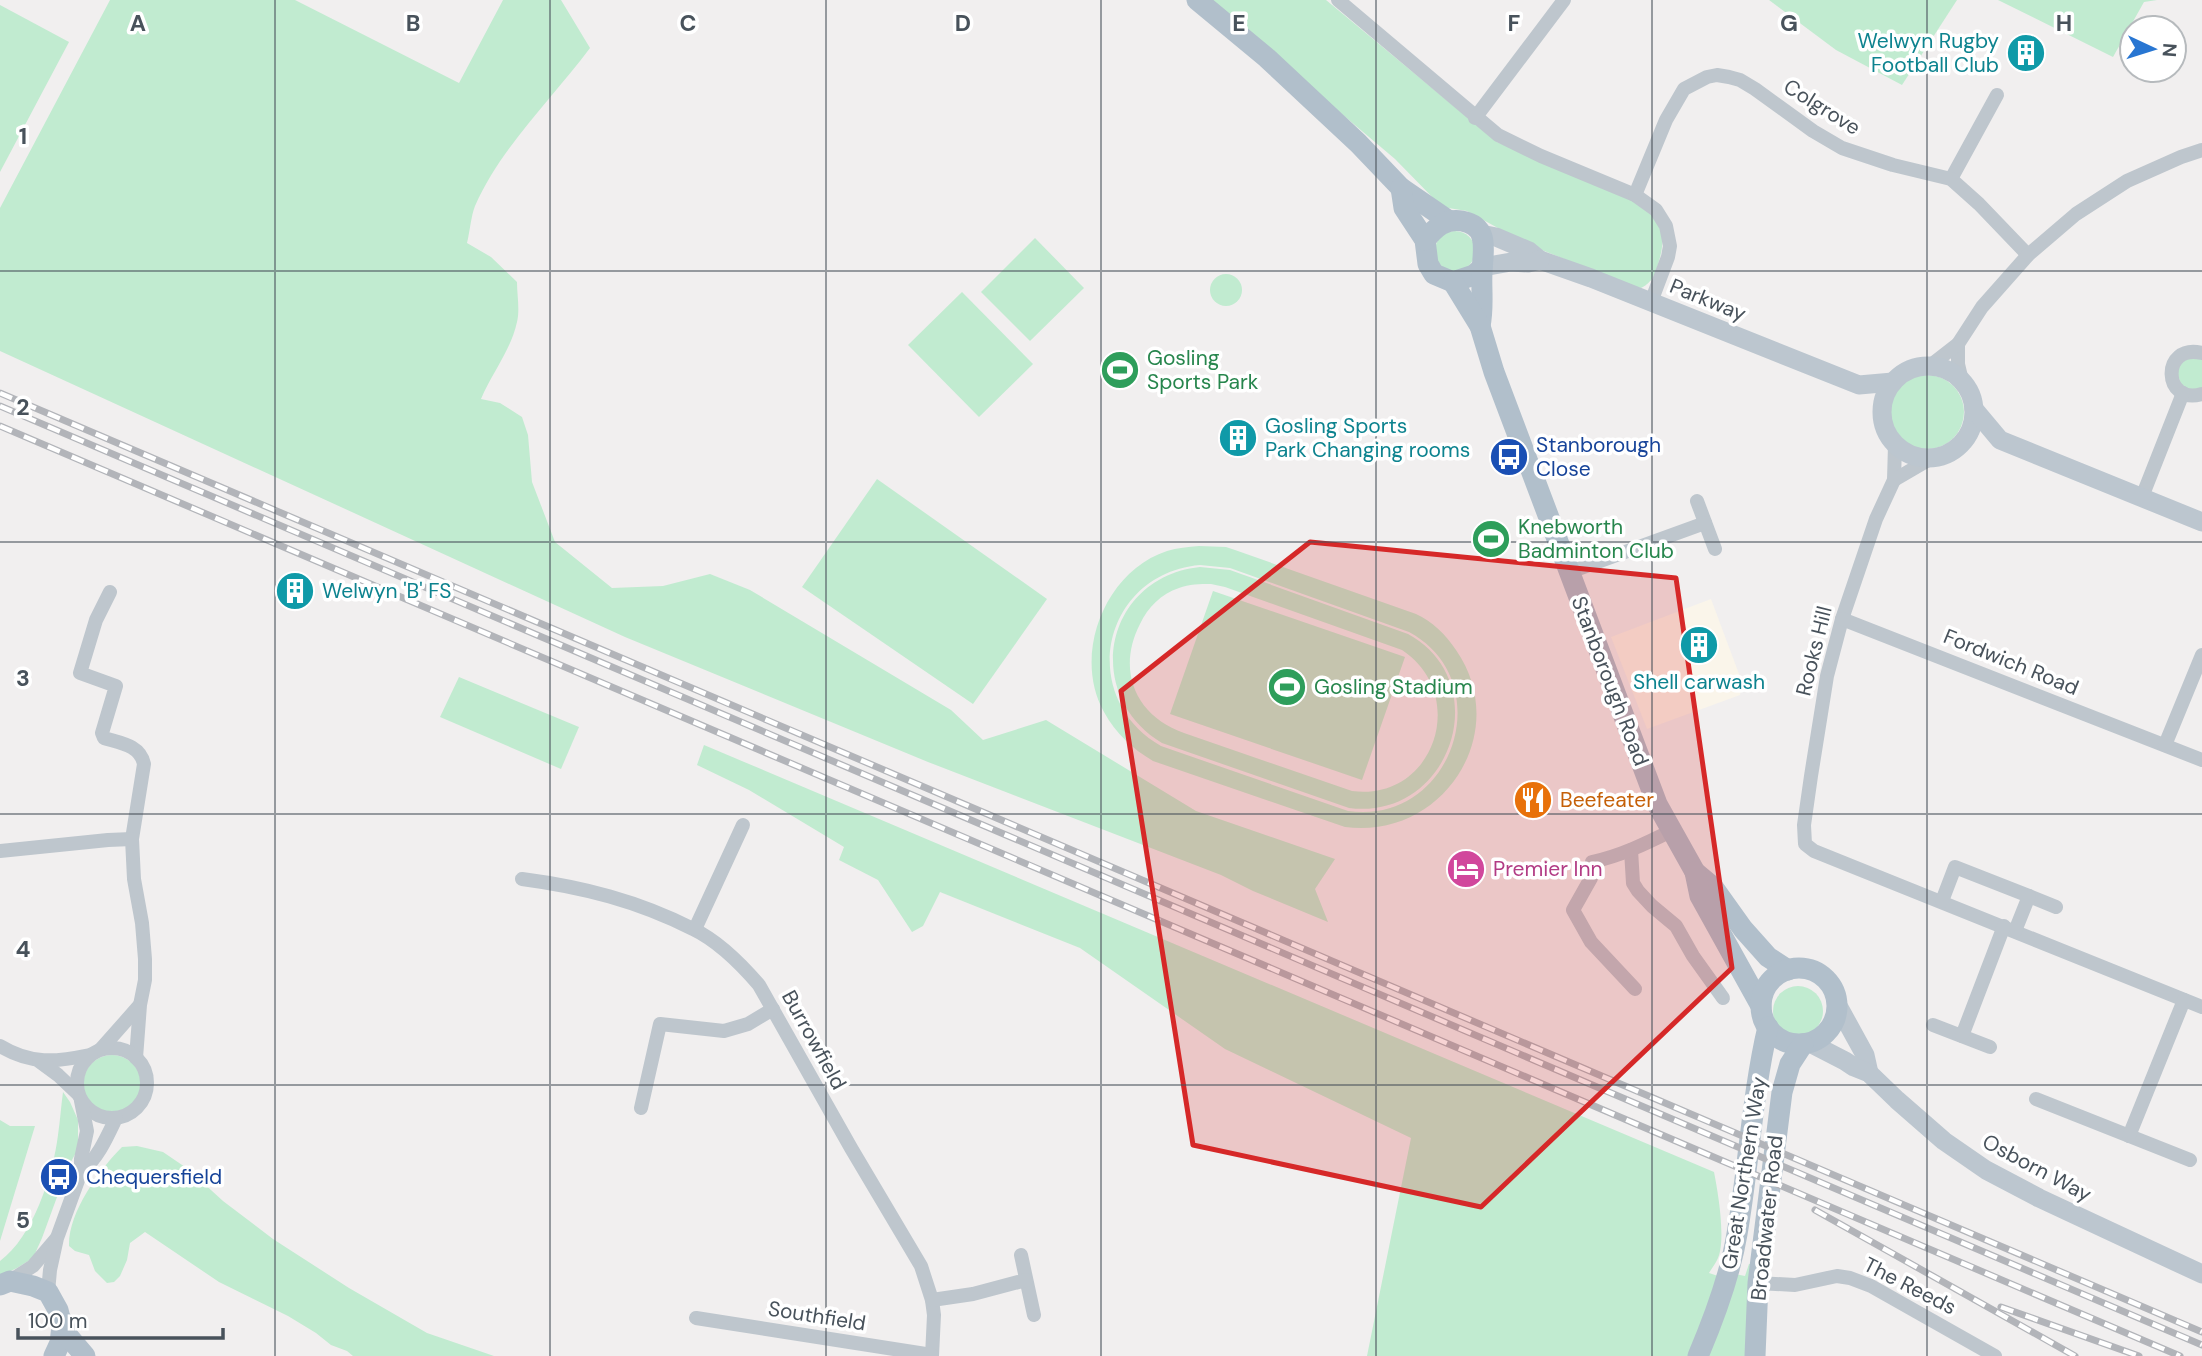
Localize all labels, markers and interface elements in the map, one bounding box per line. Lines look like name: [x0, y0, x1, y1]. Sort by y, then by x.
text: A: [130, 8, 146, 38]
text: B: [406, 8, 420, 38]
text: C: [680, 8, 696, 38]
text: D: [955, 8, 971, 38]
text: E: [1232, 8, 1246, 38]
text: F: [1508, 8, 1521, 38]
text: G: [1780, 8, 1798, 38]
text: H: [2056, 8, 2072, 38]
north arrow: [2118, 14, 2188, 84]
place label: Welwyn Rugby Football Club: [1858, 27, 1999, 79]
building icon: Welwyn Rugby Football Club: [2005, 32, 2047, 74]
text: N: [2157, 42, 2182, 58]
street label: Colgrove: [1778, 72, 1866, 142]
text: 1: [19, 121, 27, 151]
street label: Parkway: [1666, 272, 1751, 328]
place label: Gosling Sports Park: [1147, 344, 1259, 396]
sports icon: Gosling Sports Park: [1099, 349, 1141, 391]
text: 2: [16, 392, 30, 422]
place label: Gosling Sports Park Changing rooms: [1265, 412, 1470, 464]
building icon: Gosling Sports Park Changing rooms: [1217, 417, 1259, 459]
place label: Stanborough Close: [1536, 431, 1661, 483]
bus stop icon: Stanborough Close: [1488, 436, 1530, 478]
place label: Knebworth Badminton Club: [1518, 513, 1674, 565]
sports icon: Knebworth Badminton Club: [1470, 518, 1512, 560]
building icon: Welwyn 'B' FS: [274, 570, 316, 612]
place label: Welwyn 'B' FS: [322, 577, 452, 605]
street label: Stanborough Road: [1565, 592, 1655, 770]
street label: Rooks Hill: [1789, 603, 1839, 699]
street label: Fordwich Road: [1939, 622, 2083, 702]
building icon: Shell carwash: [1678, 624, 1720, 666]
text: 3: [16, 663, 30, 693]
sports icon: Gosling Stadium: [1266, 666, 1308, 708]
place label: Shell carwash: [1633, 668, 1765, 696]
place label: Gosling Stadium: [1314, 673, 1473, 701]
restaurant icon: Beefeater: [1512, 779, 1554, 821]
place label: Beefeater: [1560, 786, 1654, 814]
hotel icon: Premier Inn: [1445, 848, 1487, 890]
place label: Premier Inn: [1493, 855, 1603, 883]
text: 4: [16, 934, 31, 964]
street label: Burrowfield: [775, 985, 853, 1095]
street label: Great Northern Way: [1715, 1074, 1773, 1271]
street label: Osborn Way: [1977, 1127, 2097, 1209]
street label: Broadwater Road: [1744, 1134, 1790, 1302]
bus stop icon: Chequersfield: [38, 1156, 80, 1198]
place label: Chequersfield: [86, 1163, 222, 1191]
text: 5: [16, 1205, 30, 1235]
street label: The Reeds: [1859, 1251, 1961, 1321]
street label: Southfield: [766, 1294, 868, 1338]
scale bar: [18, 1296, 222, 1340]
text: 100 m: [28, 1307, 88, 1335]

